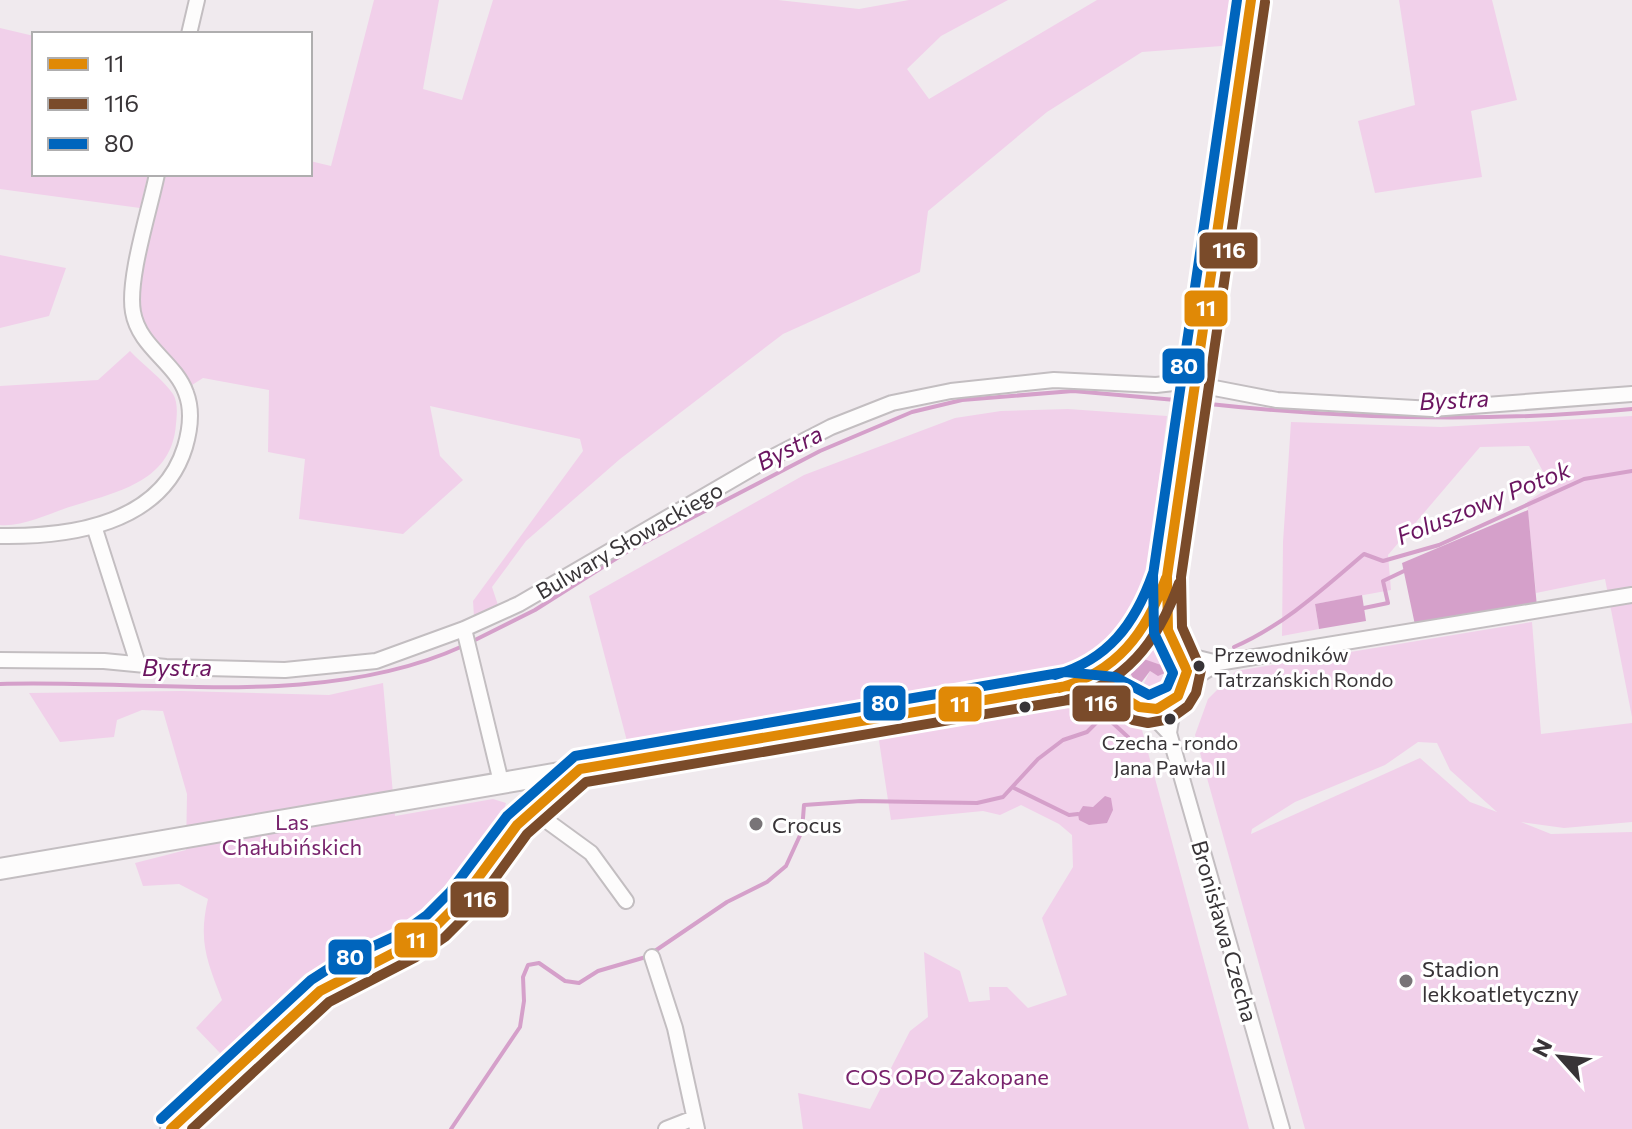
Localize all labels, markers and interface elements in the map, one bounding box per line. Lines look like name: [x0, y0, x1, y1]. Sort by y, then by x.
legend: [32, 32, 312, 176]
text: 11: [104, 48, 125, 77]
text: 116: [104, 88, 139, 117]
text: 80: [104, 128, 134, 157]
line badge: 116: [1198, 231, 1259, 270]
text: 116: [1212, 236, 1246, 263]
line badge: 11: [1183, 289, 1229, 328]
text: 11: [1196, 294, 1216, 321]
line badge: 80: [1161, 347, 1206, 385]
text: 80: [1170, 352, 1198, 379]
water label: Bystra: [1418, 383, 1490, 415]
water label: Bystra: [751, 418, 827, 476]
water label: Foluszowy Potok: [1392, 453, 1575, 550]
street label: Bulwary Słowackiego: [531, 475, 727, 605]
place label: Przewodników Tatrzańskich Rondo: [1214, 642, 1394, 691]
water label: Bystra: [142, 652, 212, 681]
marker: Przewodników Tatrzańskich Rondo: [1191, 658, 1207, 674]
line badge: 80: [862, 684, 907, 722]
line badge: 116: [1071, 684, 1132, 723]
line badge: 11: [937, 685, 983, 723]
text: 80: [871, 689, 899, 716]
text: 116: [1084, 689, 1118, 716]
text: 11: [950, 690, 970, 717]
unlabelled marker: [1017, 699, 1033, 715]
marker: Czecha - rondo Jana Pawła II: [1162, 711, 1178, 727]
place label: Czecha - rondo Jana Pawła II: [1102, 730, 1238, 779]
park label: Las Chałubińskich: [222, 808, 362, 860]
place label: Crocus: [772, 811, 842, 838]
marker: Crocus: [747, 815, 765, 833]
street label: Bronisława Czecha: [1186, 837, 1264, 1025]
line badge: 116: [449, 880, 510, 919]
text: 116: [463, 885, 497, 912]
line badge: 11: [393, 921, 439, 959]
text: 11: [406, 926, 426, 953]
line badge: 80: [327, 938, 373, 976]
text: 80: [336, 943, 364, 970]
place label: Stadion lekkoatletyczny: [1422, 955, 1579, 1007]
marker: Stadion lekkoatletyczny: [1397, 972, 1415, 990]
north arrow: [1520, 1017, 1600, 1097]
text: N: [1526, 1034, 1558, 1061]
park label: COS OPO Zakopane: [845, 1063, 1049, 1090]

